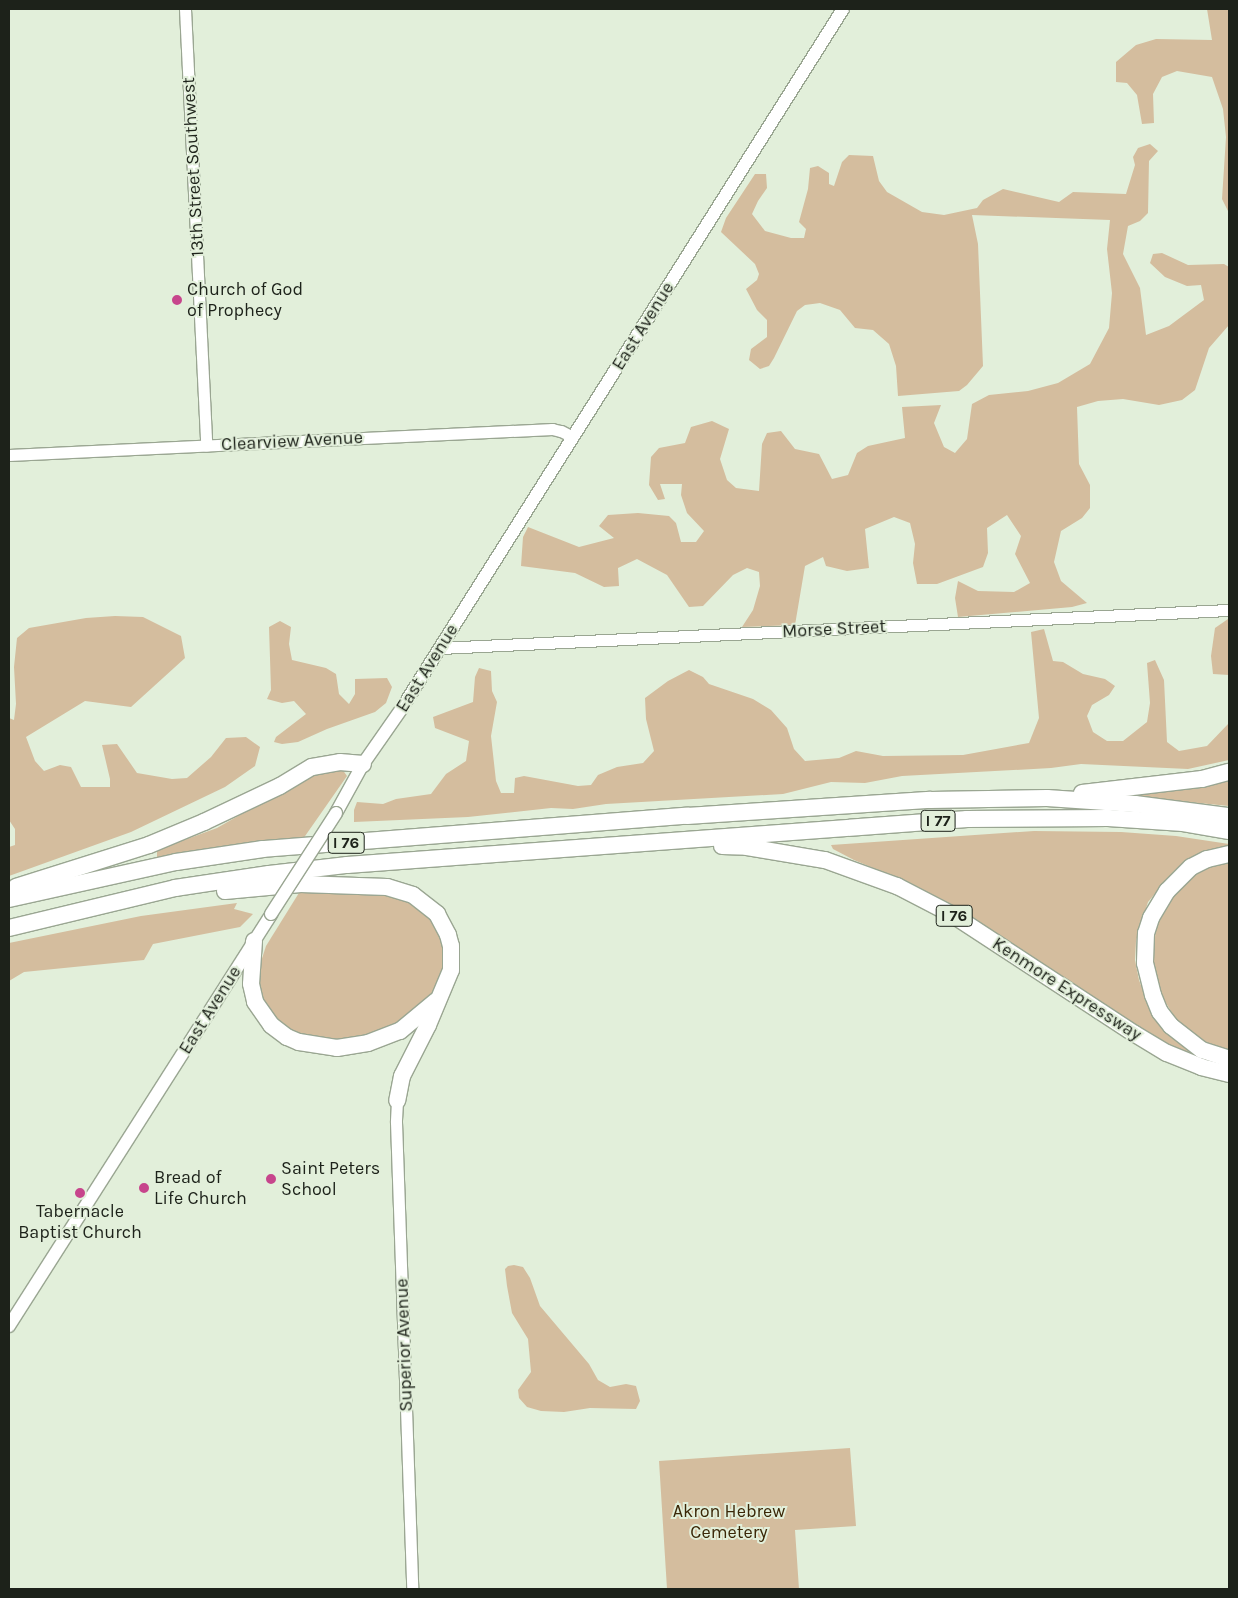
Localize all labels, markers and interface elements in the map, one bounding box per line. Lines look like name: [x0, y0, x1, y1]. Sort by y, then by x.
street label: 13th Street Southwest: [178, 77, 208, 257]
street label: East Avenue: [607, 278, 679, 374]
place label: Church of God of Prophecy: [187, 279, 303, 322]
marker: Church of God of Prophecy: [171, 294, 183, 306]
street label: Clearview Avenue: [221, 427, 363, 455]
street label: Morse Street: [782, 615, 886, 643]
street label: East Avenue: [391, 620, 463, 716]
road number: I 77: [920, 808, 956, 834]
road number: I 76: [327, 830, 365, 856]
road number: I 76: [935, 902, 973, 929]
street label: Kenmore Expressway: [988, 933, 1146, 1045]
street label: East Avenue: [174, 962, 246, 1058]
place label: Saint Peters School: [281, 1158, 380, 1200]
place label: Bread of Life Church: [154, 1167, 247, 1210]
marker: Saint Peters School: [265, 1173, 277, 1185]
marker: Bread of Life Church: [138, 1182, 150, 1194]
marker: Tabernacle Baptist Church: [74, 1187, 86, 1199]
place label: Tabernacle Baptist Church: [18, 1201, 142, 1244]
street label: Superior Avenue: [391, 1278, 417, 1412]
park label: Akron Hebrew Cemetery: [673, 1501, 785, 1544]

